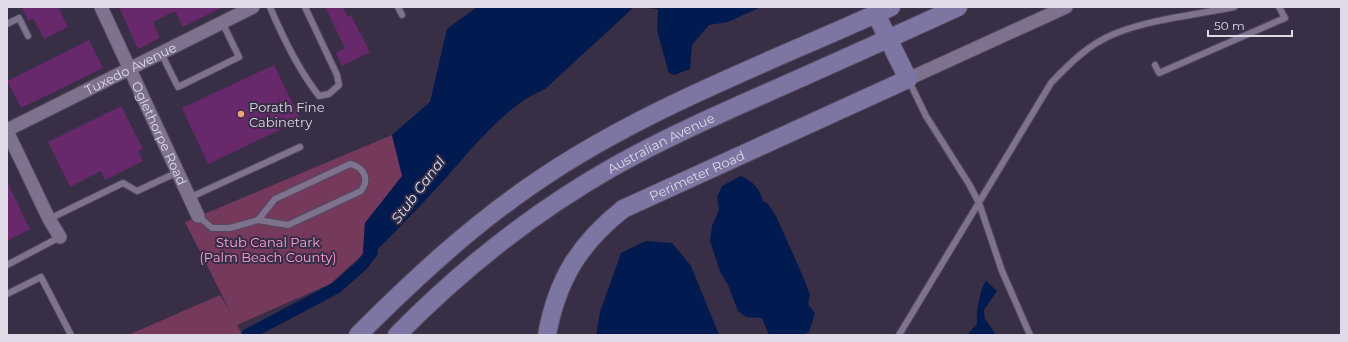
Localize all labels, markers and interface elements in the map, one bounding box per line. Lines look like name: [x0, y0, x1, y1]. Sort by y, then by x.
scale bar: [1208, 12, 1292, 38]
text: 50 m: [1214, 18, 1245, 33]
street label: Tuxedo Avenue: [82, 39, 179, 98]
street label: Oglethorpe Road: [129, 79, 190, 188]
place label: Porath Fine Cabinetry: [249, 99, 325, 130]
marker: Porath Fine Cabinetry: [236, 109, 246, 119]
street label: Australian Avenue: [604, 109, 717, 177]
street label: Perimeter Road: [647, 147, 747, 204]
water label: Stub Canal: [387, 153, 449, 227]
park label: Stub Canal Park (Palm Beach County): [199, 234, 337, 265]

